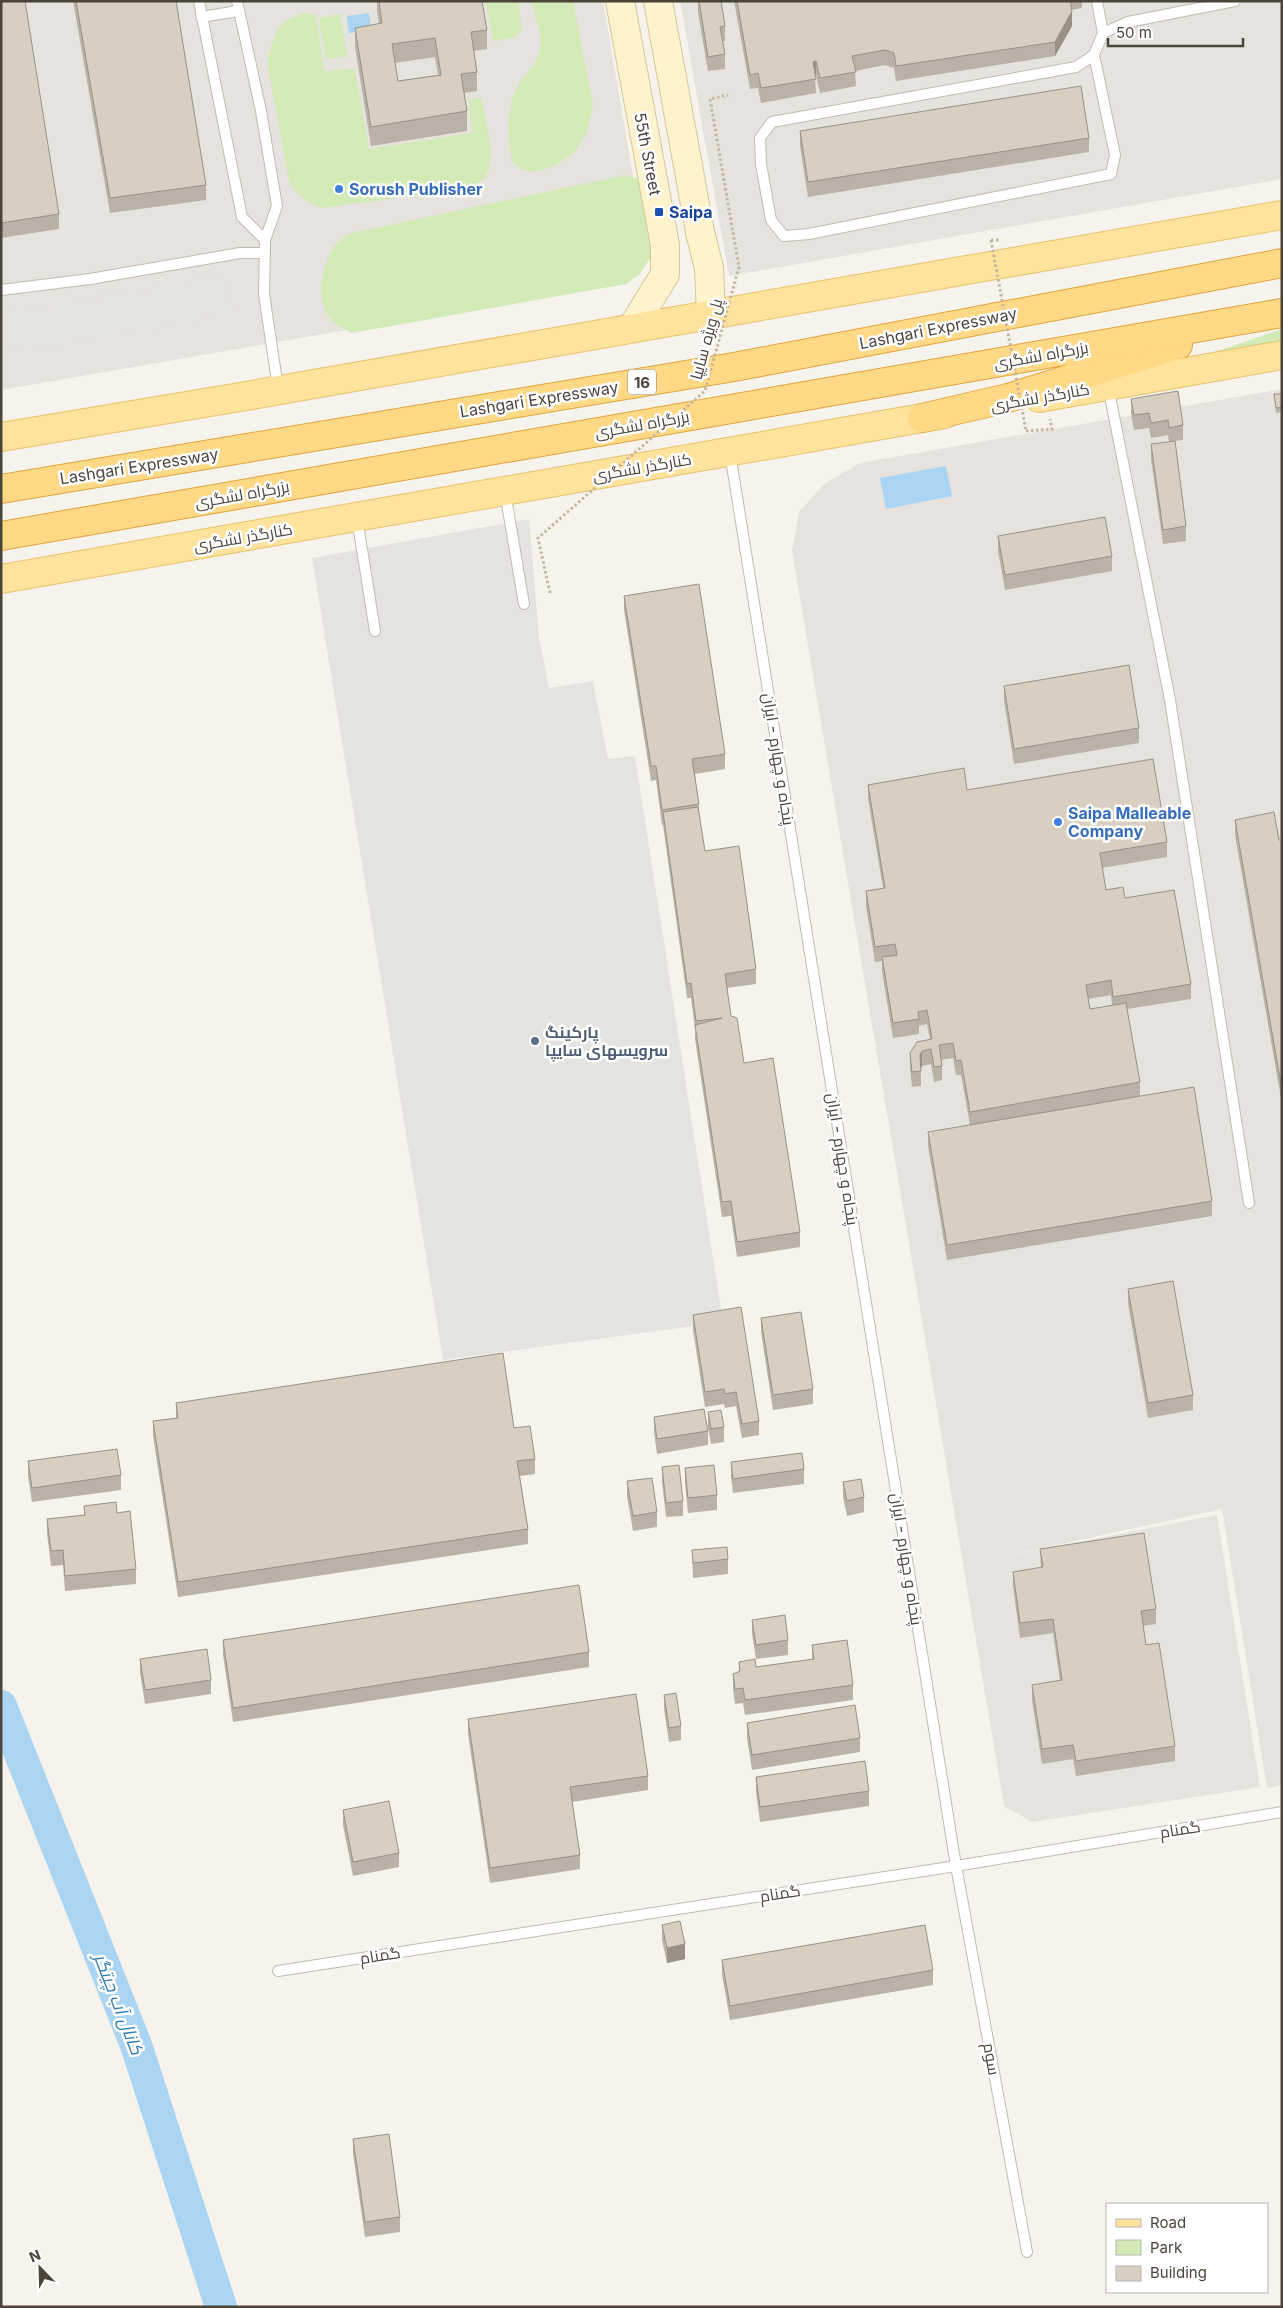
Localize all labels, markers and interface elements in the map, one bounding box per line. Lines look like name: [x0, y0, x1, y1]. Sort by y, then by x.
scale bar: [1108, 15, 1243, 47]
text: 50 m: [1116, 23, 1152, 42]
street label: 55th Street: [630, 111, 666, 197]
place label: Sorush Publisher: [349, 179, 483, 199]
marker: Sorush Publisher: [333, 183, 345, 195]
place label: Saipa: [669, 202, 713, 222]
marker: Saipa: [653, 206, 665, 218]
street label: پل ویژه سایپا: [686, 296, 729, 382]
street label: Lashgari Expressway: [857, 303, 1019, 353]
street label: بزرگراه لشگری: [992, 337, 1090, 374]
road number: 16: [628, 370, 656, 394]
street label: Lashgari Expressway: [458, 377, 620, 421]
street label: کنارگذر لشگری: [989, 378, 1091, 417]
street label: بزرگراه لشگری: [593, 406, 691, 443]
street label: Lashgari Expressway: [58, 444, 220, 488]
street label: کنارگذر لشگری: [591, 448, 693, 487]
street label: بزرگراه لشگری: [193, 476, 291, 513]
street label: کنارگذر لشگری: [192, 518, 294, 557]
street label: پنجاه و چهارم - ایران: [757, 692, 799, 828]
place label: Saipa Malleable Company: [1068, 803, 1191, 841]
marker: Saipa Malleable Company: [1052, 816, 1064, 828]
place label: پارکینگ سرویسهای سایپا: [545, 1022, 668, 1062]
marker: پارکینگ سرویسهای سایپا: [529, 1035, 541, 1047]
street label: پنجاه و چهارم - ایران: [821, 1092, 863, 1228]
street label: پنجاه و چهارم - ایران: [885, 1492, 927, 1628]
street label: گمنام: [1158, 1816, 1202, 1844]
street label: گمنام: [758, 1880, 802, 1908]
street label: گمنام: [358, 1942, 402, 1970]
water label: کانال آب چیتگر: [88, 1949, 148, 2059]
street label: سوم: [977, 2041, 1005, 2077]
legend: [1106, 2203, 1268, 2293]
text: Road: [1150, 2213, 1186, 2232]
text: Park: [1150, 2238, 1183, 2257]
north arrow: [15, 2243, 65, 2293]
text: N: [26, 2246, 43, 2265]
text: Building: [1150, 2263, 1207, 2282]

